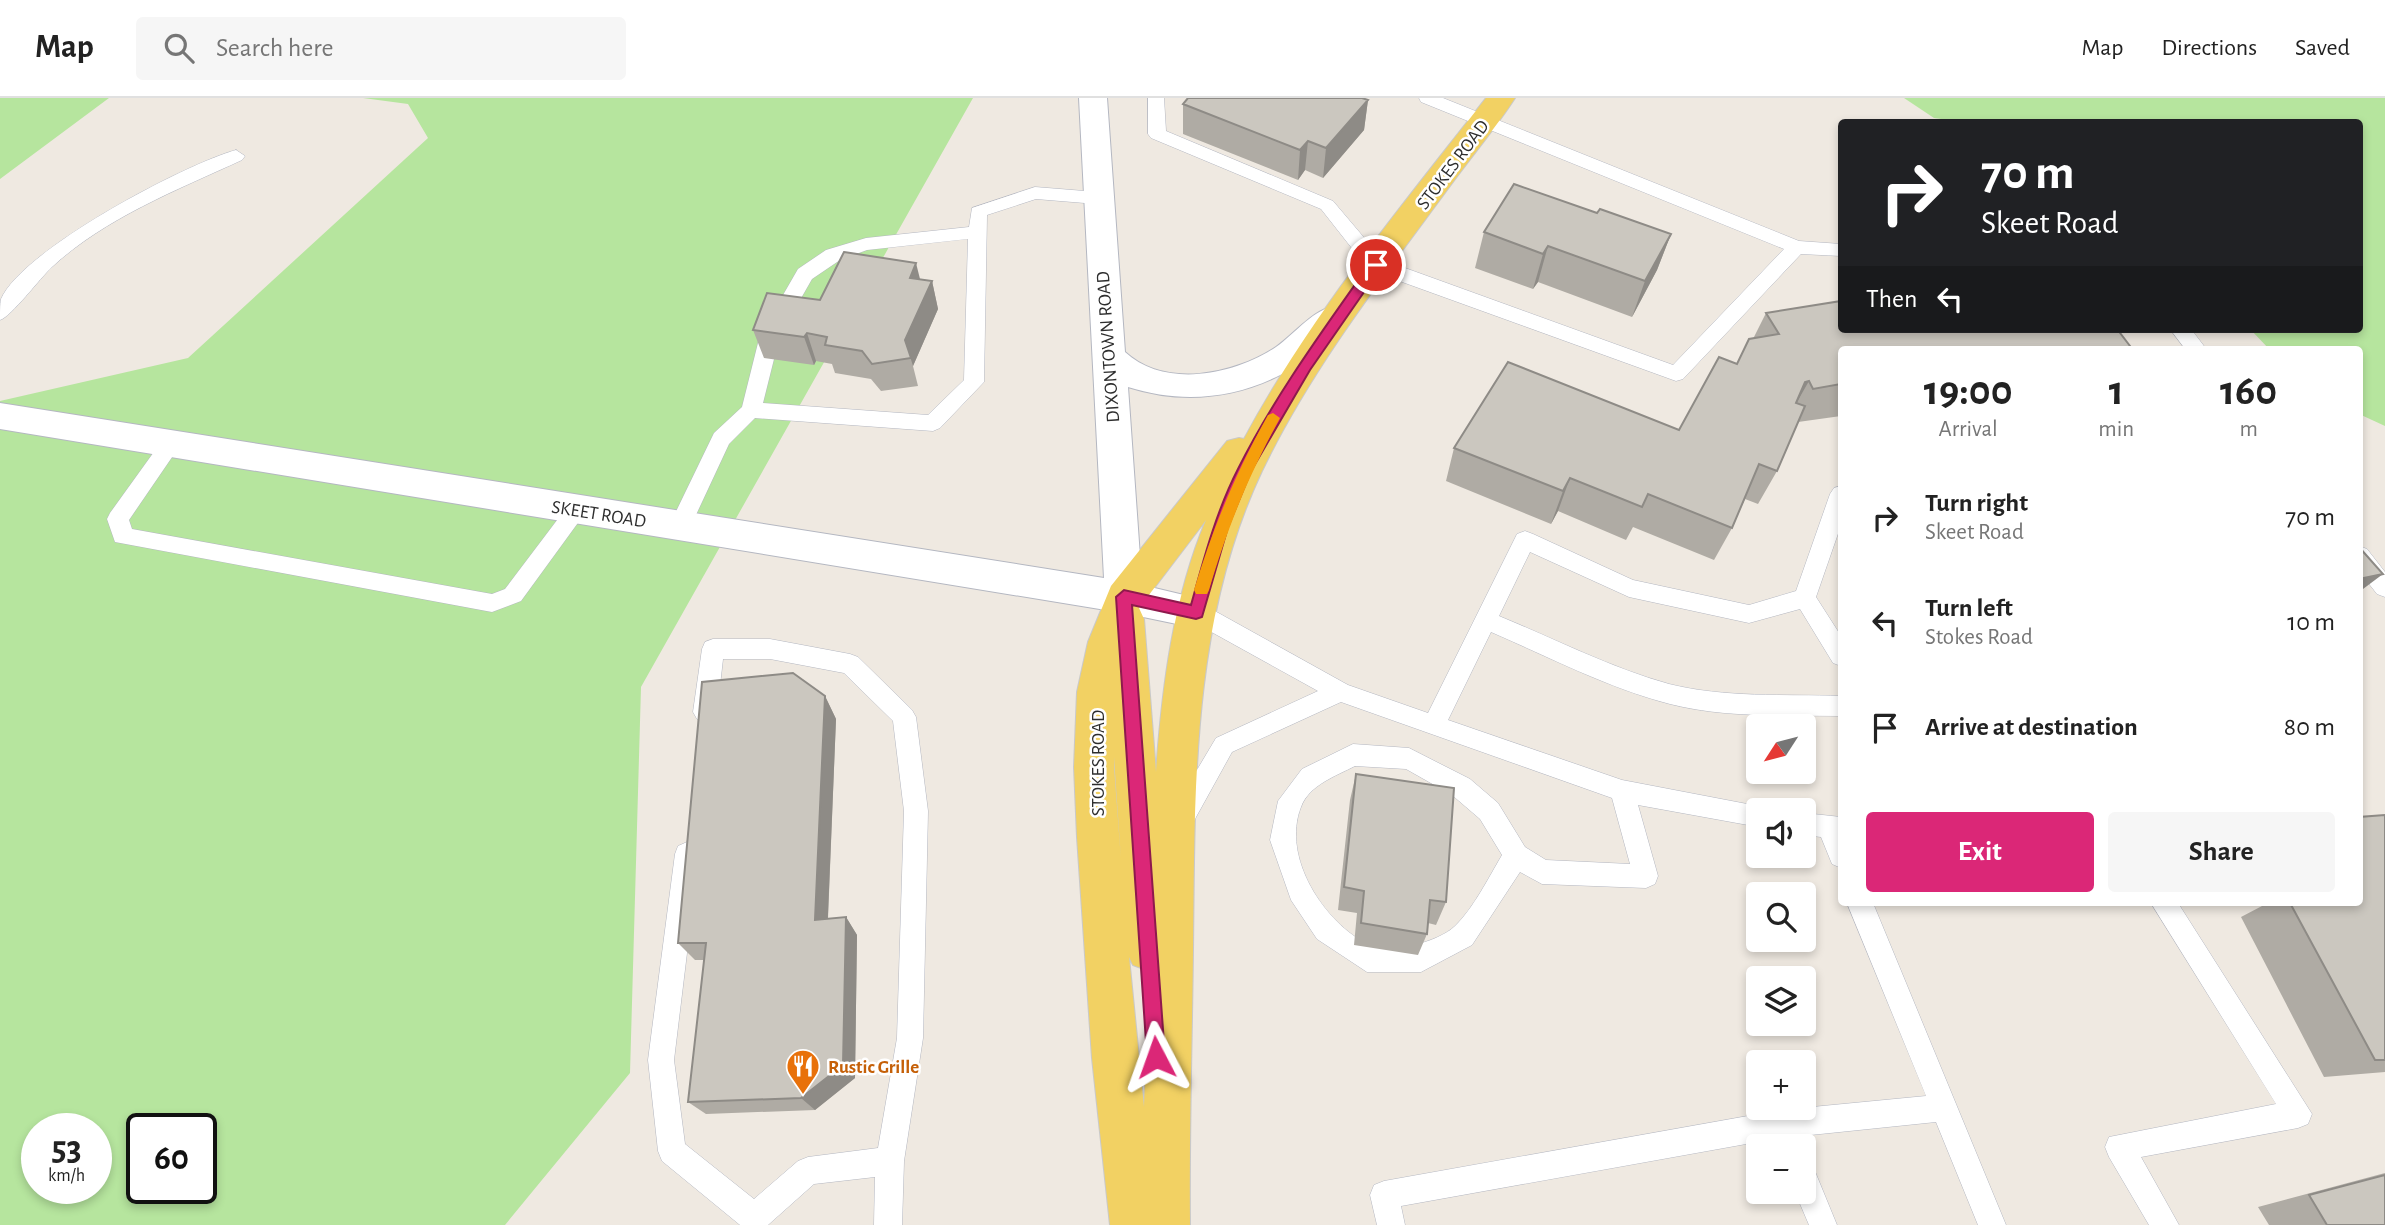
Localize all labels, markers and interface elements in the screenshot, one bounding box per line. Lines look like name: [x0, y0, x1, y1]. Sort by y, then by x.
search box: [136, 17, 626, 80]
icon: search: [160, 29, 198, 67]
text: Map: [35, 31, 94, 64]
text: Search here: [216, 35, 334, 61]
text: Map: [2081, 36, 2123, 60]
text: Directions: [2161, 36, 2257, 60]
text: Saved: [2295, 36, 2350, 60]
street label: STOKES ROAD: [1414, 117, 1493, 213]
icon: right: [1866, 147, 1957, 238]
text: 70 m: [1981, 149, 2075, 198]
text: Skeet Road: [1981, 207, 2119, 239]
pin: [1346, 235, 1406, 295]
icon: arrive: [1357, 246, 1395, 284]
street label: DIXONTOWN ROAD: [1094, 271, 1123, 423]
icon: left: [1931, 280, 1969, 318]
text: Then: [1866, 286, 1917, 312]
text: 19:00: [1924, 370, 2013, 412]
text: 1: [2109, 370, 2124, 412]
text: 160: [2220, 370, 2277, 412]
text: Arrival: [1939, 418, 1998, 441]
text: min: [2098, 418, 2134, 441]
text: m: [2239, 418, 2258, 441]
text: Turn right: [1925, 490, 2028, 516]
street label: SKEET ROAD: [550, 498, 647, 531]
icon: right: [1866, 499, 1904, 537]
text: 70 m: [2285, 504, 2335, 530]
text: Skeet Road: [1925, 521, 2024, 544]
text: Turn left: [1925, 595, 2013, 621]
icon: left: [1866, 604, 1904, 642]
text: 10 m: [2287, 609, 2335, 635]
text: Stokes Road: [1925, 626, 2033, 649]
icon: arrive: [1866, 709, 1904, 747]
street label: STOKES ROAD: [1089, 710, 1108, 816]
north arrow: [1746, 714, 1816, 784]
map controls: [1746, 714, 1816, 1204]
text: Arrive at destination: [1925, 714, 2138, 740]
text: 80 m: [2284, 714, 2335, 740]
button: sound: [1746, 798, 1816, 868]
button: Exit: [1866, 812, 2094, 892]
button: Share: [2108, 812, 2335, 892]
button: search: [1746, 882, 1816, 952]
button: layers: [1746, 966, 1816, 1036]
position arrow: [1119, 1020, 1193, 1094]
restaurant icon: Rustic Grille: [784, 1047, 822, 1096]
button: +: [1746, 1050, 1816, 1120]
place label: Rustic Grille: [828, 1058, 919, 1077]
speed limit sign: 60: [126, 1113, 217, 1204]
text: 53: [51, 1132, 82, 1167]
button: −: [1746, 1134, 1816, 1204]
text: km/h: [48, 1167, 85, 1185]

